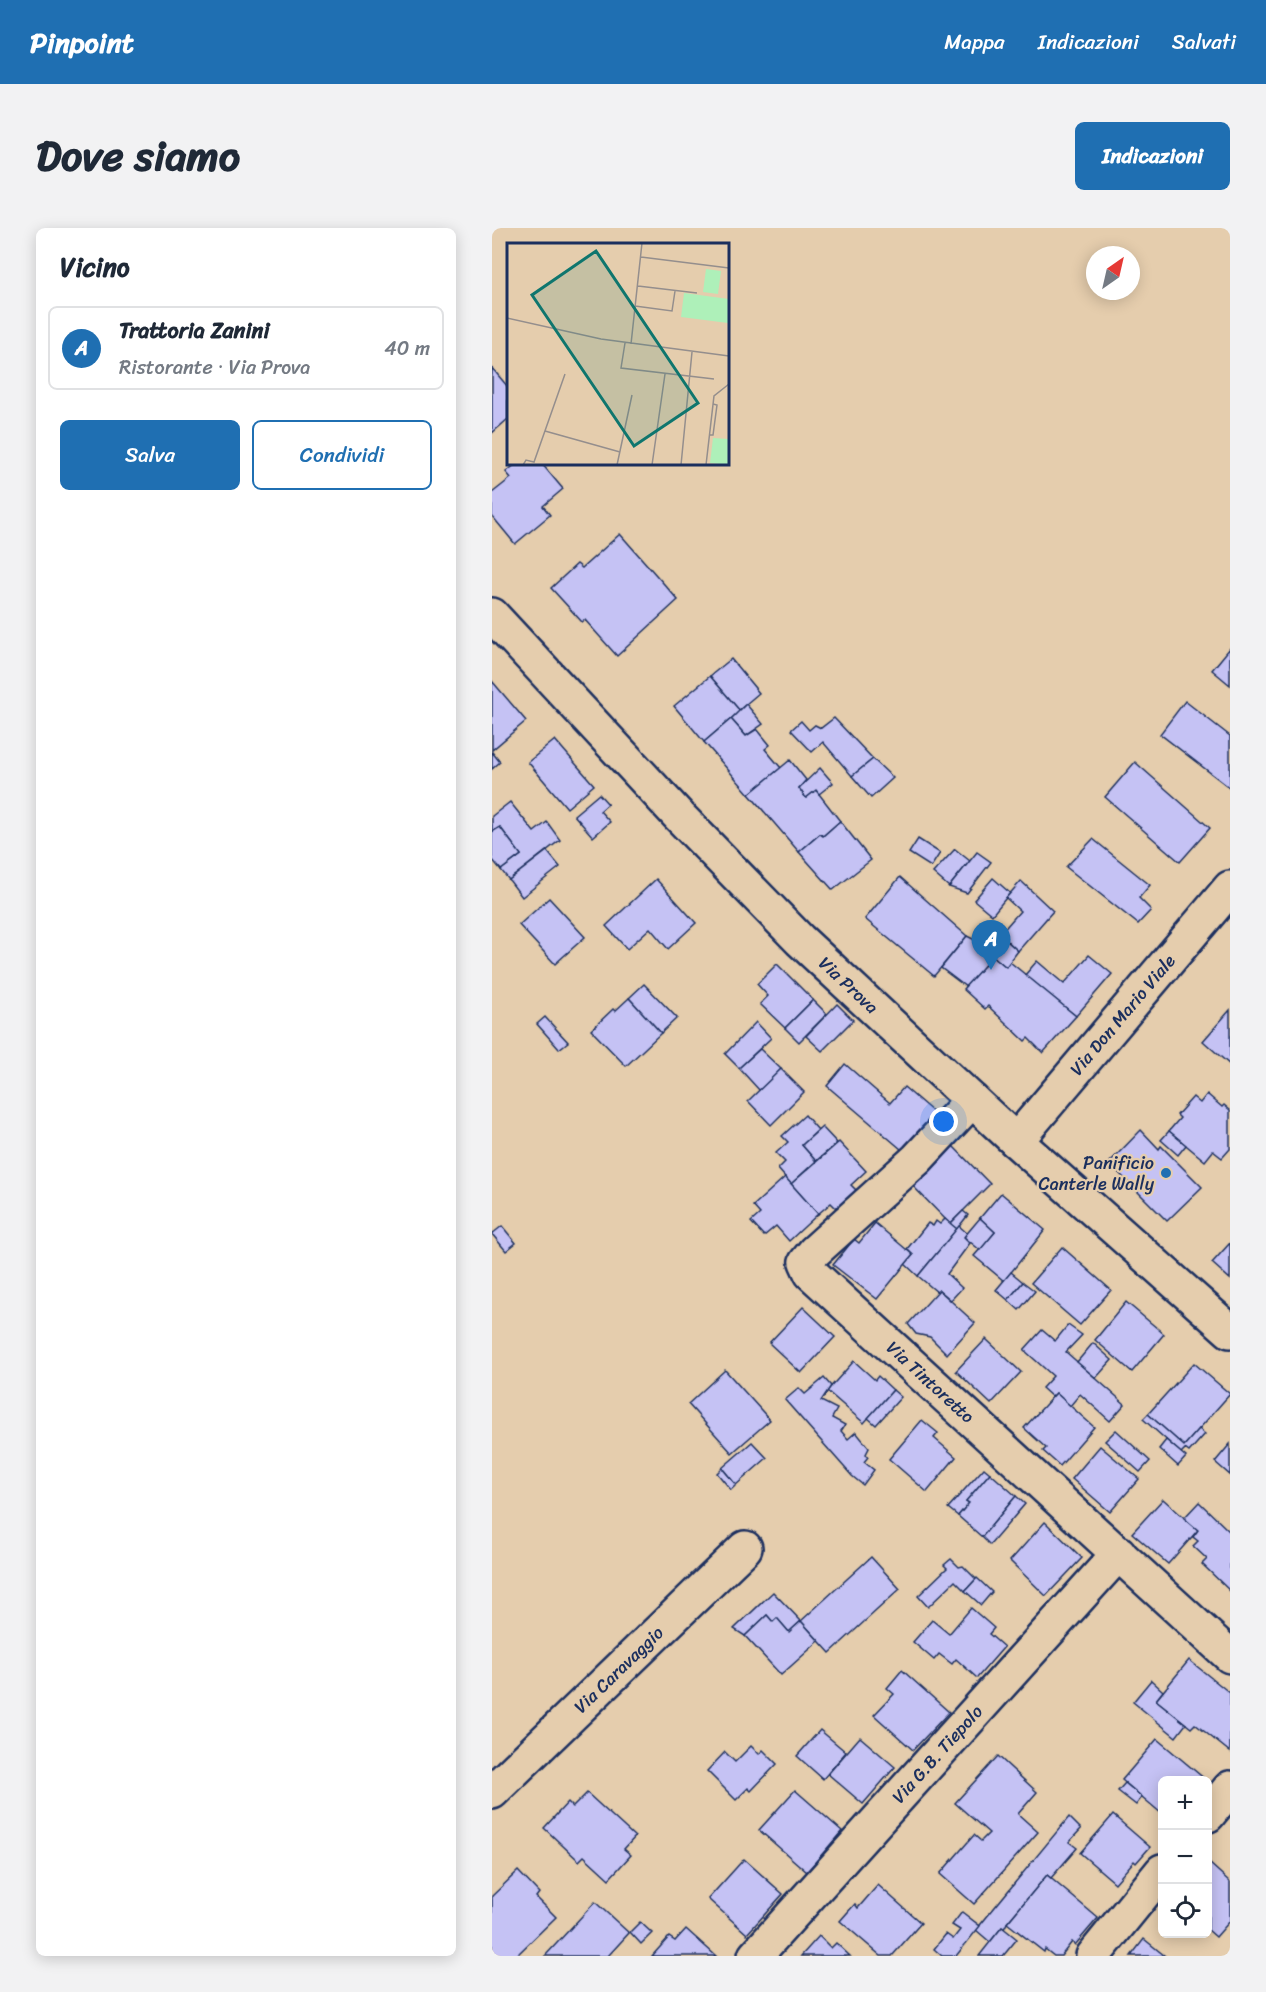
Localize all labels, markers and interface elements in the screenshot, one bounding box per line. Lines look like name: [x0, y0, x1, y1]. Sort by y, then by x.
text: Pinpoint: [30, 18, 134, 67]
text: Mappa: [944, 23, 1005, 61]
text: Indicazioni: [1038, 23, 1139, 61]
text: Salvati: [1172, 23, 1236, 61]
text: Dove siamo: [36, 119, 240, 193]
button: Indicazioni: [1075, 122, 1230, 190]
inset map: [507, 243, 729, 465]
text: Vicino: [60, 244, 130, 290]
north arrow: [1086, 246, 1140, 300]
text: Trattoria Zanini: [119, 311, 269, 350]
text: A: [75, 331, 88, 366]
text: 40 m: [384, 331, 430, 366]
text: Ristorante · Via Prova: [119, 350, 310, 385]
button: Salva: [60, 420, 240, 490]
button: Condividi: [252, 420, 432, 490]
pin: A: [972, 920, 1010, 970]
street label: Via Don Mario Viale: [1061, 947, 1184, 1083]
street label: Via Prova: [811, 948, 886, 1022]
your location: [929, 1107, 958, 1136]
place label: Panificio Canterle Wally: [1039, 1147, 1155, 1200]
marker: Panificio Canterle Wally: [1159, 1166, 1173, 1180]
street label: Via Tintoretto: [879, 1333, 982, 1431]
street label: Via Caravaggio: [566, 1618, 671, 1722]
street label: Via G.B. Tiepolo: [884, 1697, 991, 1811]
map controls: [1158, 1776, 1212, 1938]
button: +: [1158, 1776, 1212, 1830]
button: −: [1158, 1830, 1212, 1884]
button: locate: [1158, 1884, 1212, 1938]

